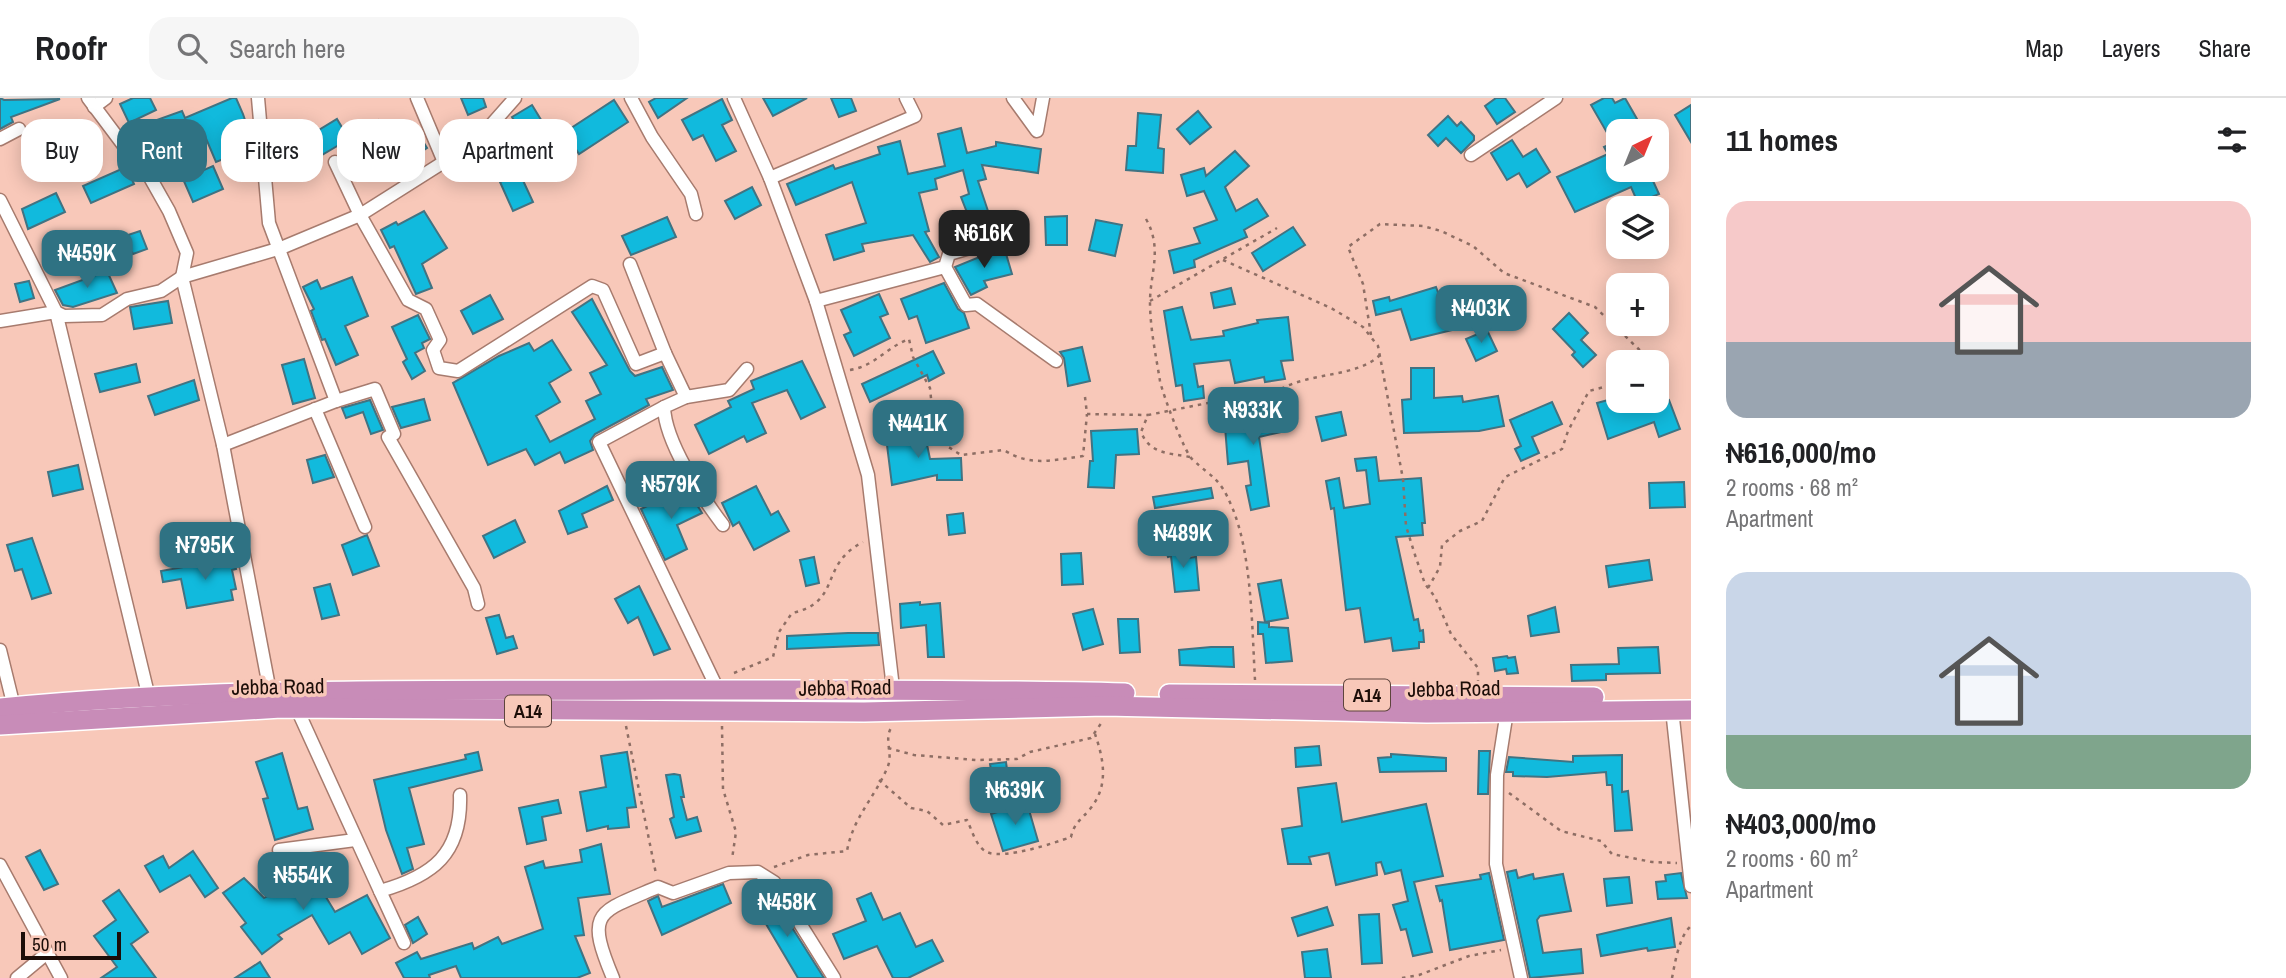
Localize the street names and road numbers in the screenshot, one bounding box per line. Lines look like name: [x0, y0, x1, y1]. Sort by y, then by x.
street label: Jebba Road: [231, 671, 325, 702]
street label: Jebba Road: [798, 672, 892, 703]
street label: Jebba Road: [1407, 673, 1501, 704]
road number: A14: [1344, 680, 1390, 710]
road number: A14: [505, 696, 551, 726]

